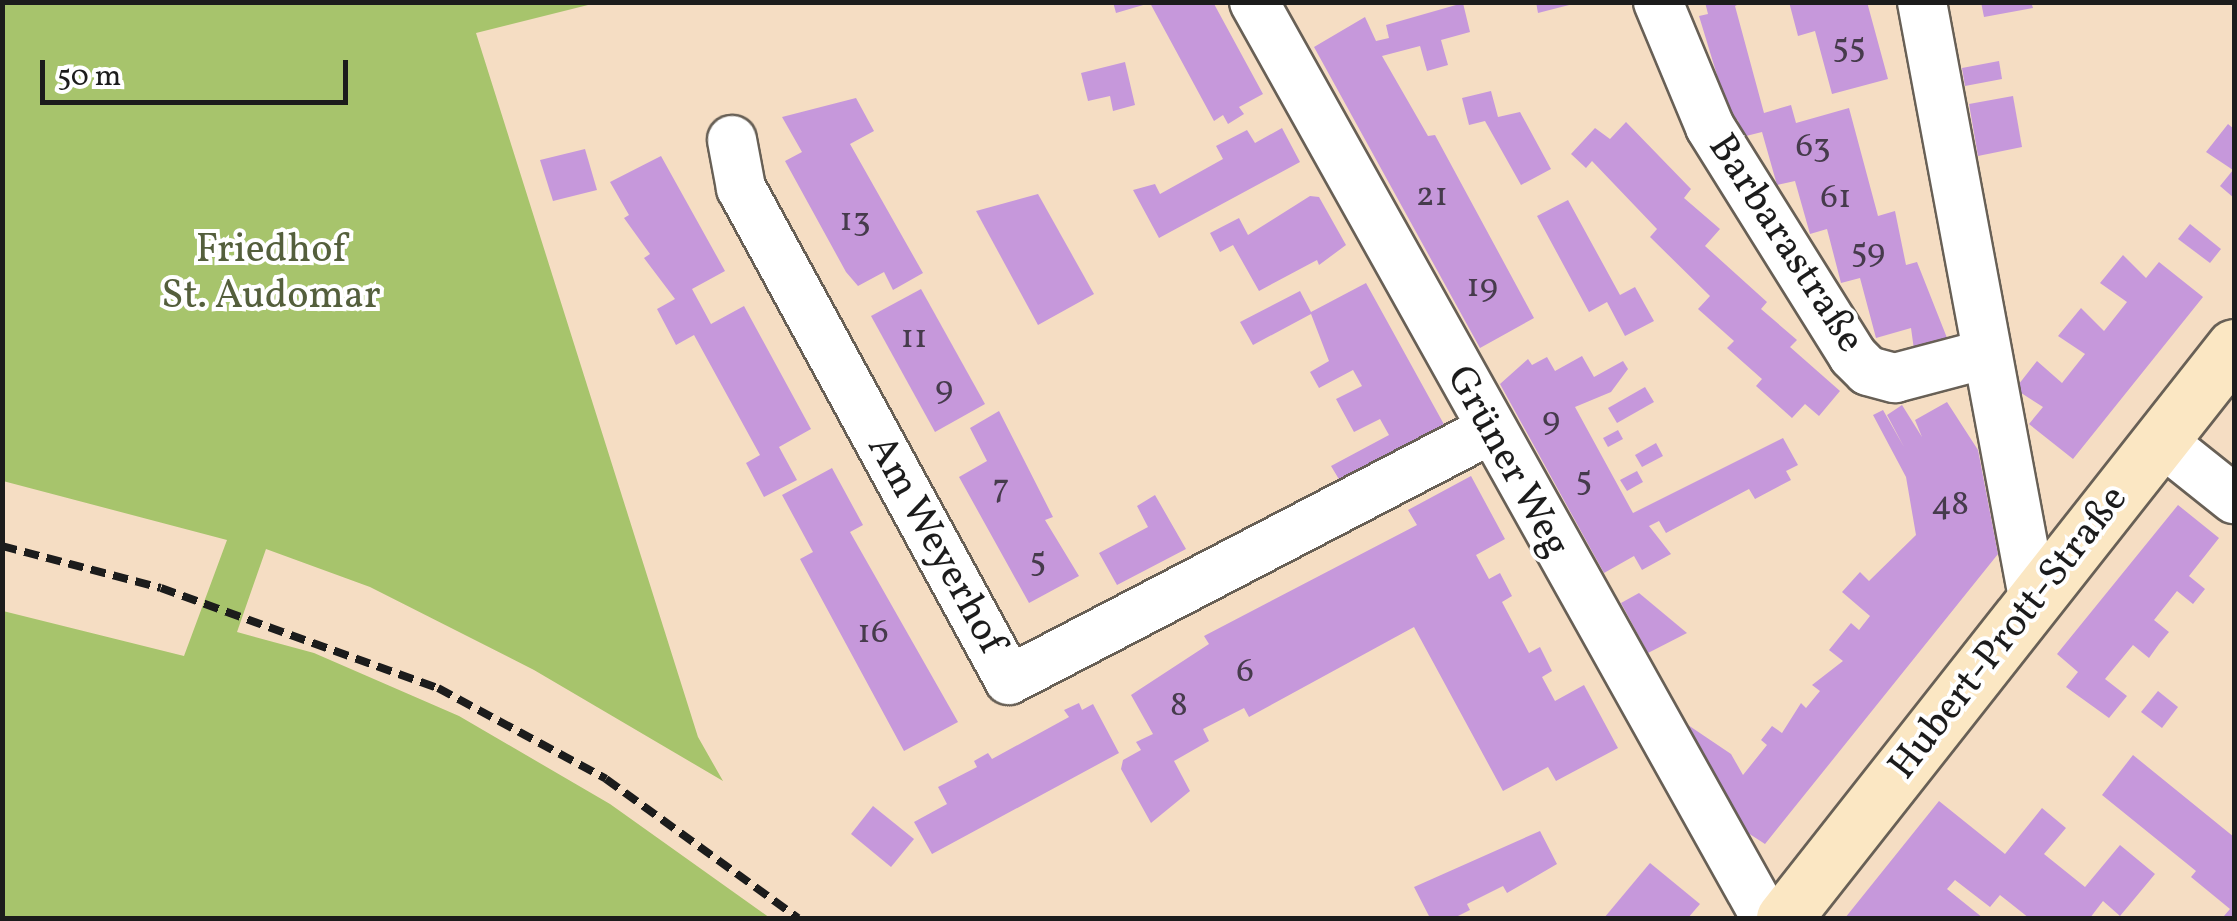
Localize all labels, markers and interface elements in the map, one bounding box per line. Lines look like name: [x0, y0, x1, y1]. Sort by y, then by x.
house number: 55: [1832, 26, 1866, 68]
scale bar: [45, 40, 352, 102]
text: 50 m: [57, 56, 121, 98]
street label: Barbarastraße: [1697, 126, 1873, 362]
house number: 63: [1795, 126, 1831, 168]
house number: 21: [1416, 175, 1448, 217]
house number: 61: [1820, 177, 1852, 219]
house number: 13: [839, 200, 871, 242]
park label: Friedhof St. Audomar: [161, 227, 381, 321]
house number: 59: [1851, 231, 1885, 273]
house number: 19: [1466, 266, 1498, 308]
house number: 11: [900, 317, 928, 359]
street label: Grüner Weg: [1435, 357, 1579, 567]
house number: 9: [935, 368, 953, 410]
house number: 9: [1542, 399, 1560, 441]
street label: Am Weyerhof: [855, 427, 1015, 663]
house number: 5: [1576, 459, 1592, 501]
house number: 7: [993, 467, 1009, 509]
street label: Hubert-Prott-Straße: [1879, 477, 2139, 789]
house number: 48: [1931, 484, 1969, 526]
house number: 5: [1030, 540, 1046, 582]
house number: 16: [857, 612, 889, 654]
house number: 6: [1236, 651, 1254, 693]
house number: 8: [1170, 685, 1188, 727]

